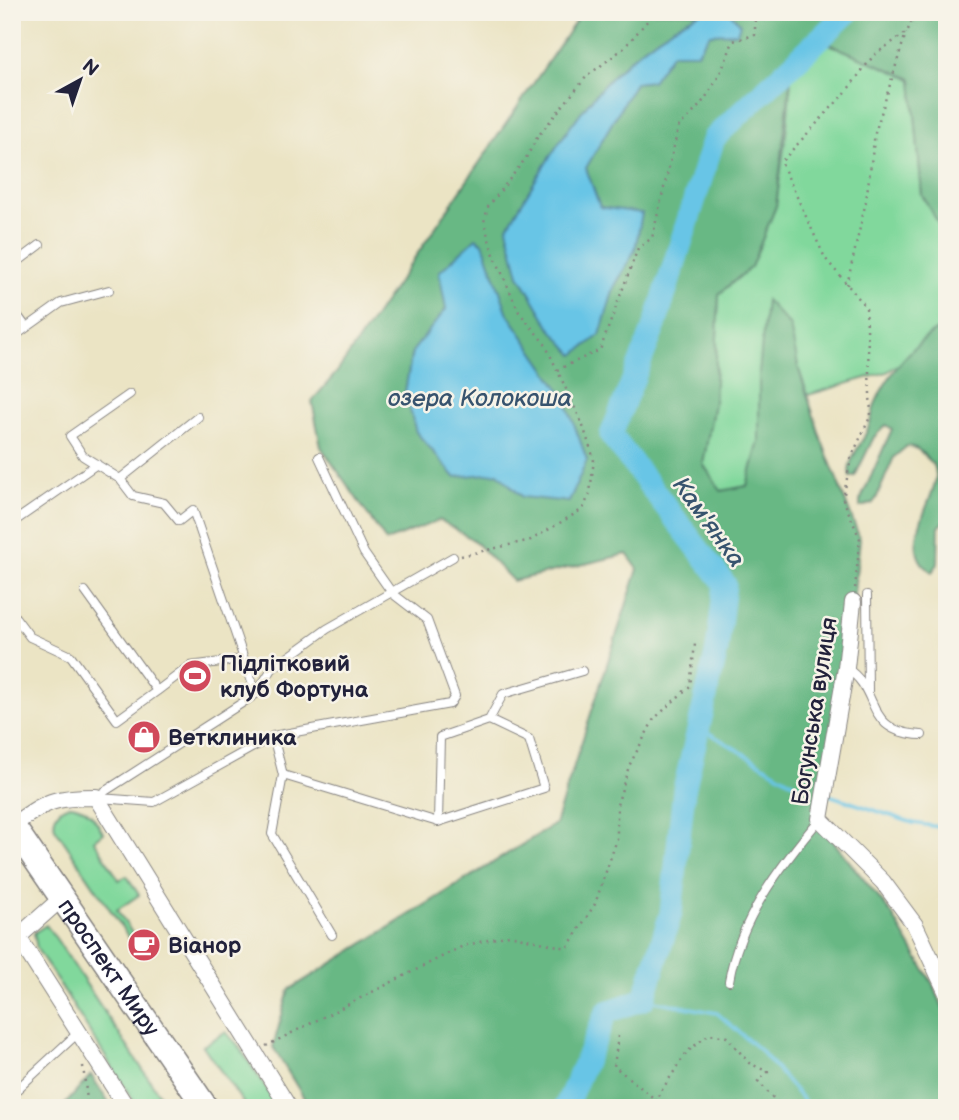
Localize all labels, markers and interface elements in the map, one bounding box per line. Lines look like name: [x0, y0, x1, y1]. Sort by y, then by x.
north arrow: [46, 46, 116, 116]
text: N: [77, 55, 103, 82]
water label: озера Колокоша: [388, 384, 572, 413]
water label: Кам'янка: [666, 471, 751, 573]
street label: Богунська вулиця: [786, 615, 844, 807]
place label: Підлітковий клуб Фортуна: [220, 650, 369, 704]
sports icon: Підлітковий клуб Фортуна: [176, 657, 214, 695]
shop icon: Ветклиника: [125, 718, 163, 756]
place label: Ветклиника: [168, 724, 297, 752]
street label: проспект Миру: [51, 893, 166, 1042]
cafe icon: Віанор: [125, 926, 163, 964]
place label: Віанор: [168, 932, 242, 960]

